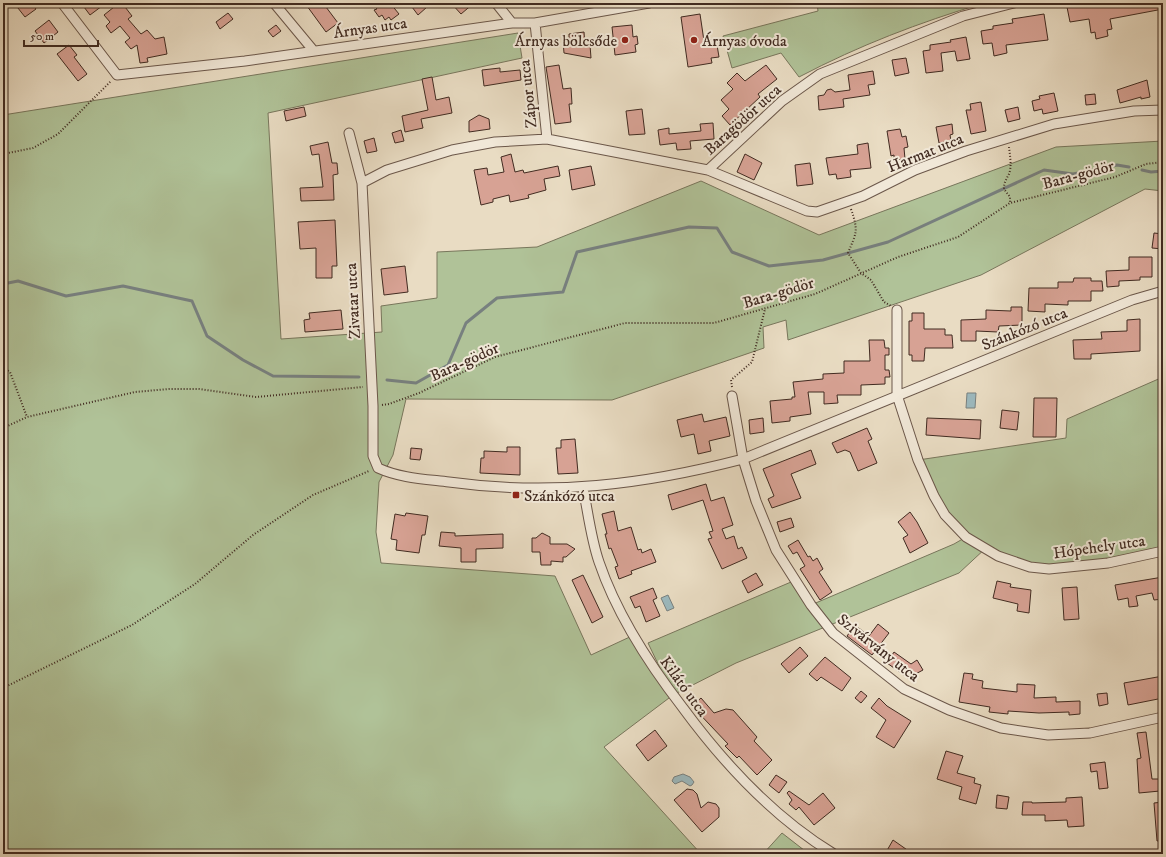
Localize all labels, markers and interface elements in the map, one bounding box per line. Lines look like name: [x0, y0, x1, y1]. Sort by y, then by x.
street label: Árnyas utca: [332, 13, 408, 43]
scale bar: [24, 22, 98, 48]
text: 50 m: [30, 29, 54, 44]
place label: Árnyas bölcsőde: [515, 31, 617, 51]
place label: Árnyas óvoda: [702, 31, 787, 51]
marker: Árnyas bölcsőde: [620, 35, 630, 45]
marker: Árnyas óvoda: [689, 35, 699, 45]
street label: Zápor utca: [514, 58, 542, 129]
street label: Baragödör utca: [700, 80, 786, 160]
street label: Harmat utca: [884, 129, 966, 177]
street label: Bara-gödör: [1040, 156, 1116, 194]
street label: Zivatar utca: [341, 262, 365, 339]
street label: Bara-gödör: [740, 273, 816, 313]
street label: Szánkózó utca: [979, 303, 1070, 355]
street label: Bara-gödör: [427, 338, 502, 386]
place label: Szánkózó utca: [524, 486, 615, 506]
marker: Szánkózó utca: [511, 490, 521, 500]
street label: Hópehely utca: [1052, 531, 1147, 563]
street label: Szivárvány utca: [833, 609, 924, 686]
street label: Kilátó utca: [656, 652, 713, 721]

